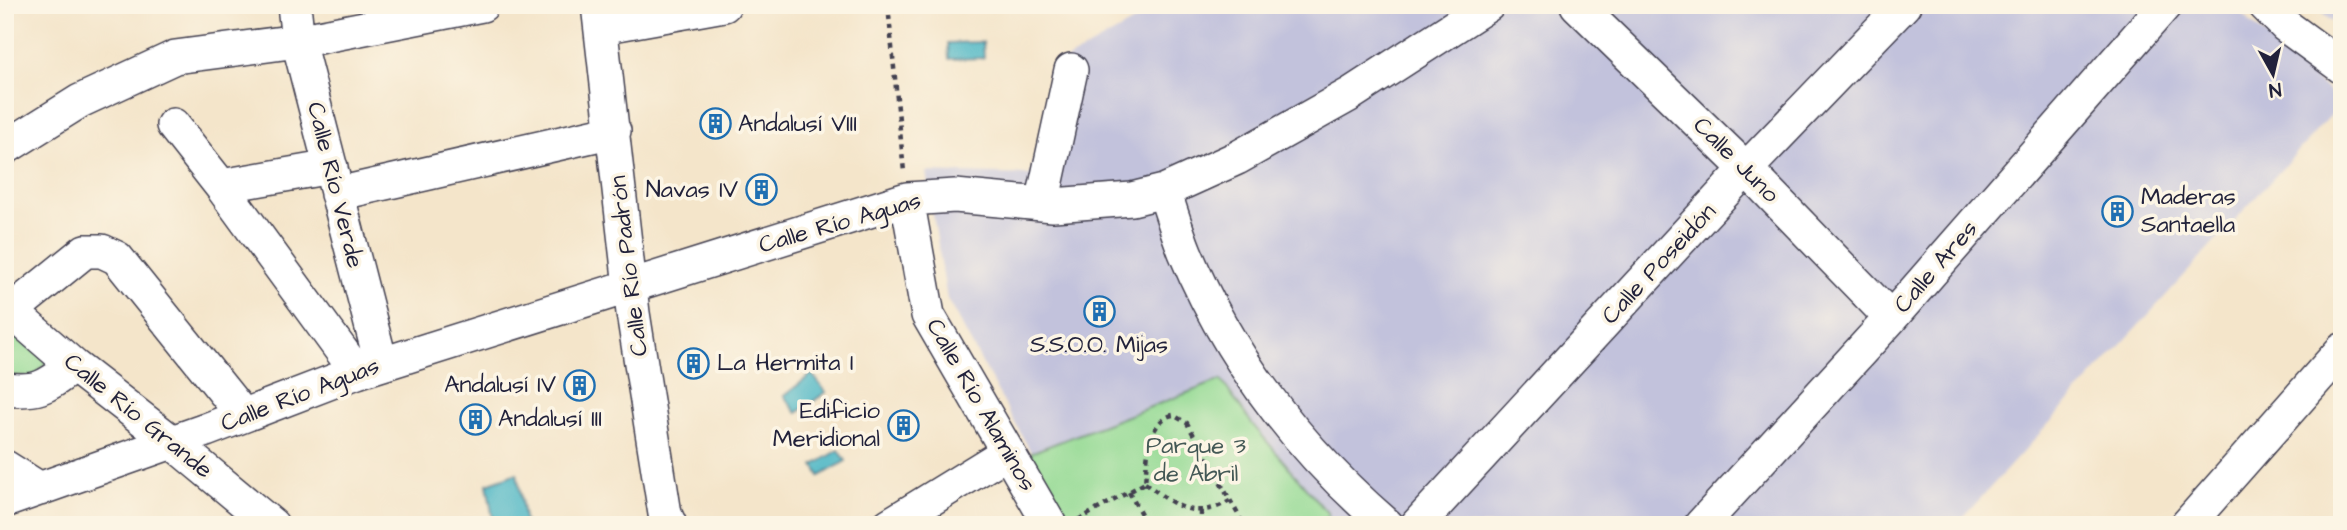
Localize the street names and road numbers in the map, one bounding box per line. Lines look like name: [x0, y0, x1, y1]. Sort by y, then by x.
street label: Calle Río Verde: [298, 99, 372, 271]
street label: Calle Juno: [1685, 109, 1787, 211]
street label: Calle Río Padrón: [601, 174, 657, 358]
street label: Calle Río Aguas: [755, 184, 925, 263]
street label: Calle Poseidón: [1594, 196, 1724, 332]
street label: Calle Ares: [1886, 213, 1986, 321]
street label: Calle Río Alaminos: [918, 312, 1044, 498]
street label: Calle Río Grande: [56, 345, 220, 487]
street label: Calle Río Aguas: [216, 349, 385, 442]

